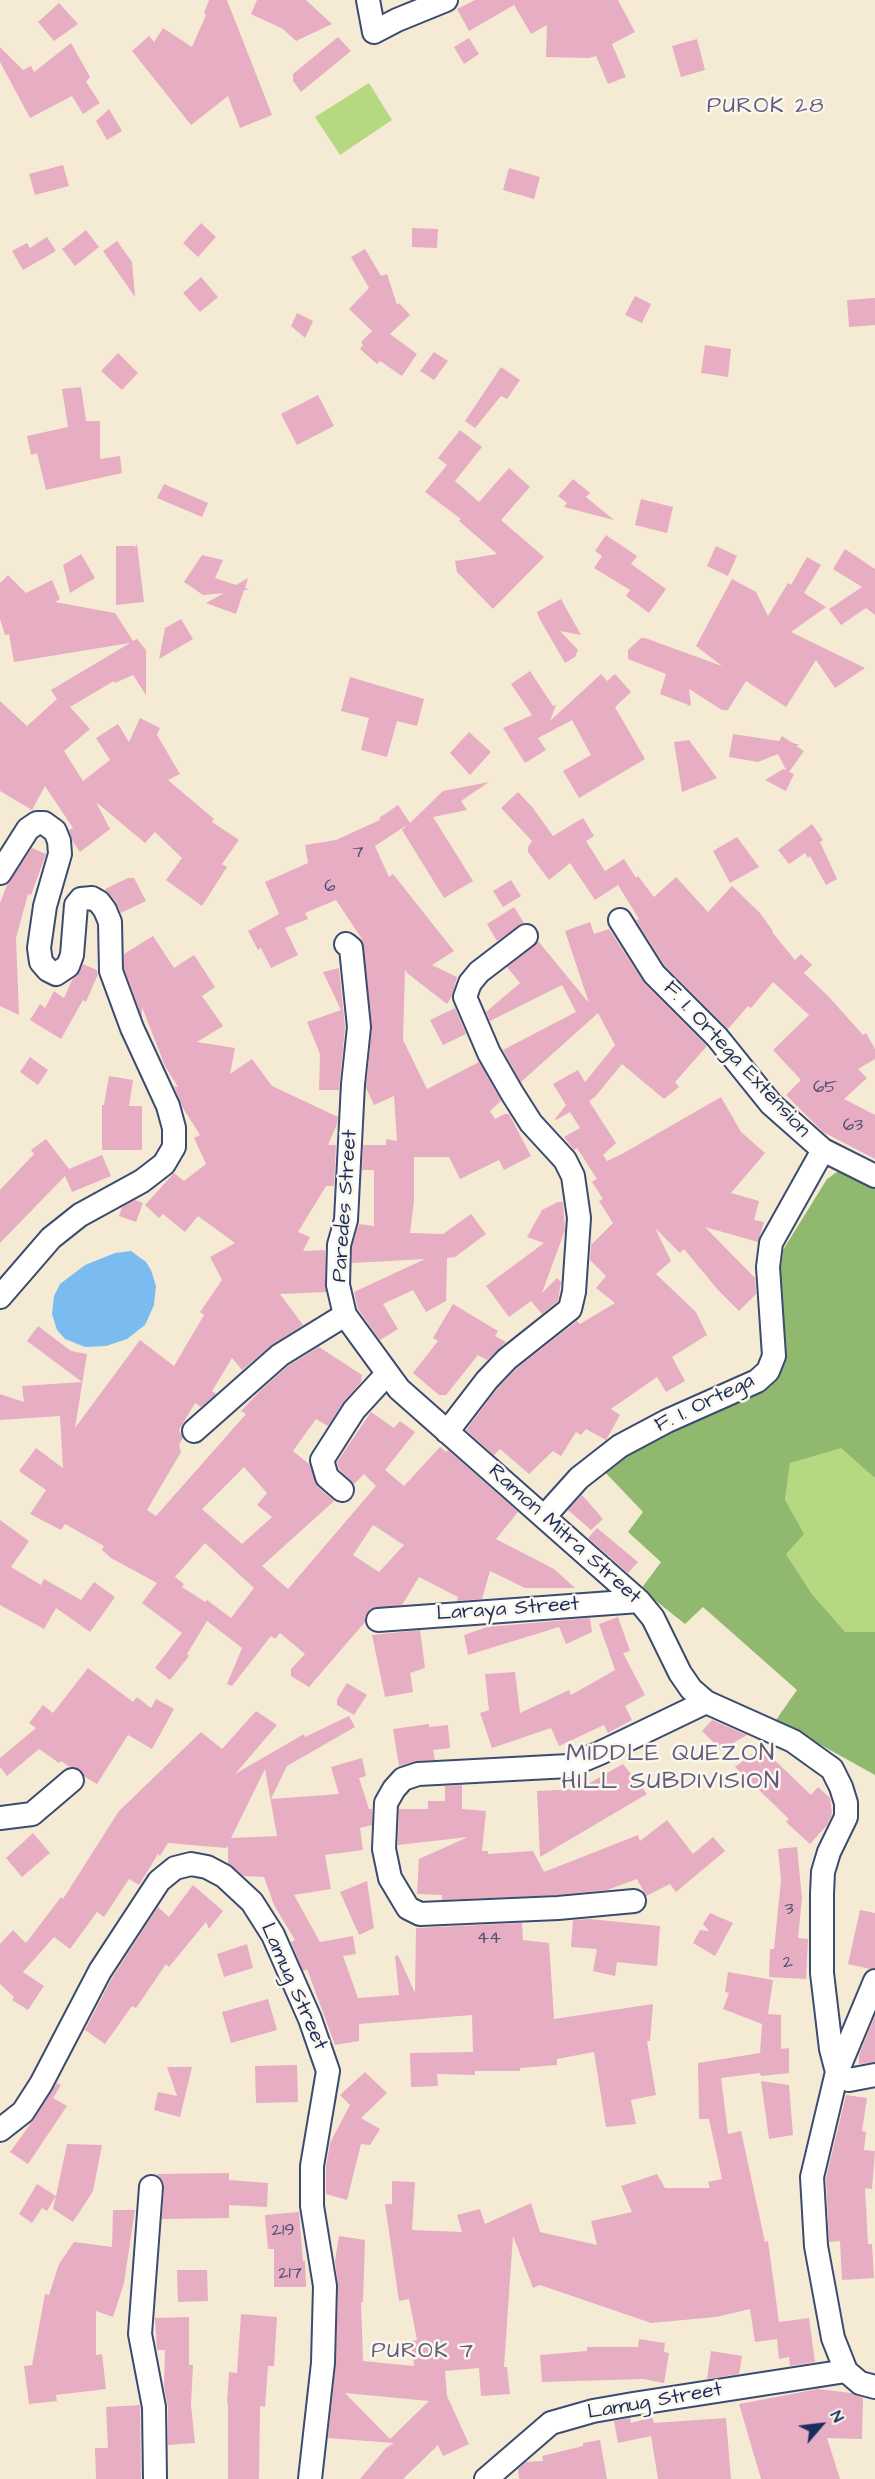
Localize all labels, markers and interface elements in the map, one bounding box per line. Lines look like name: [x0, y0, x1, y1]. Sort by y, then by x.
district label: PUROK 28: [707, 94, 825, 120]
house number: 7: [352, 842, 364, 864]
house number: 6: [324, 876, 336, 898]
street label: F. I. Ortega Extension: [657, 977, 815, 1143]
house number: 65: [813, 1077, 837, 1099]
house number: 63: [843, 1115, 863, 1137]
street label: Paredes Street: [328, 1129, 364, 1283]
street label: F. I. Ortega: [651, 1369, 759, 1439]
street label: Ramon Mitra Street: [482, 1460, 646, 1610]
street label: Laraya Street: [436, 1592, 580, 1628]
district label: MIDDLE QUEZON HILL SUBDIVISION: [561, 1741, 781, 1797]
house number: 3: [784, 1899, 794, 1921]
street label: Lamug Street: [254, 1920, 332, 2054]
house number: 44: [477, 1928, 501, 1950]
house number: 2: [783, 1952, 793, 1974]
house number: 219: [272, 2220, 294, 2242]
house number: 217: [278, 2263, 302, 2285]
district label: PUROK 7: [372, 2339, 474, 2365]
street label: Lamug Street: [586, 2378, 724, 2426]
north arrow: [791, 2395, 851, 2455]
text: N: [825, 2407, 849, 2426]

